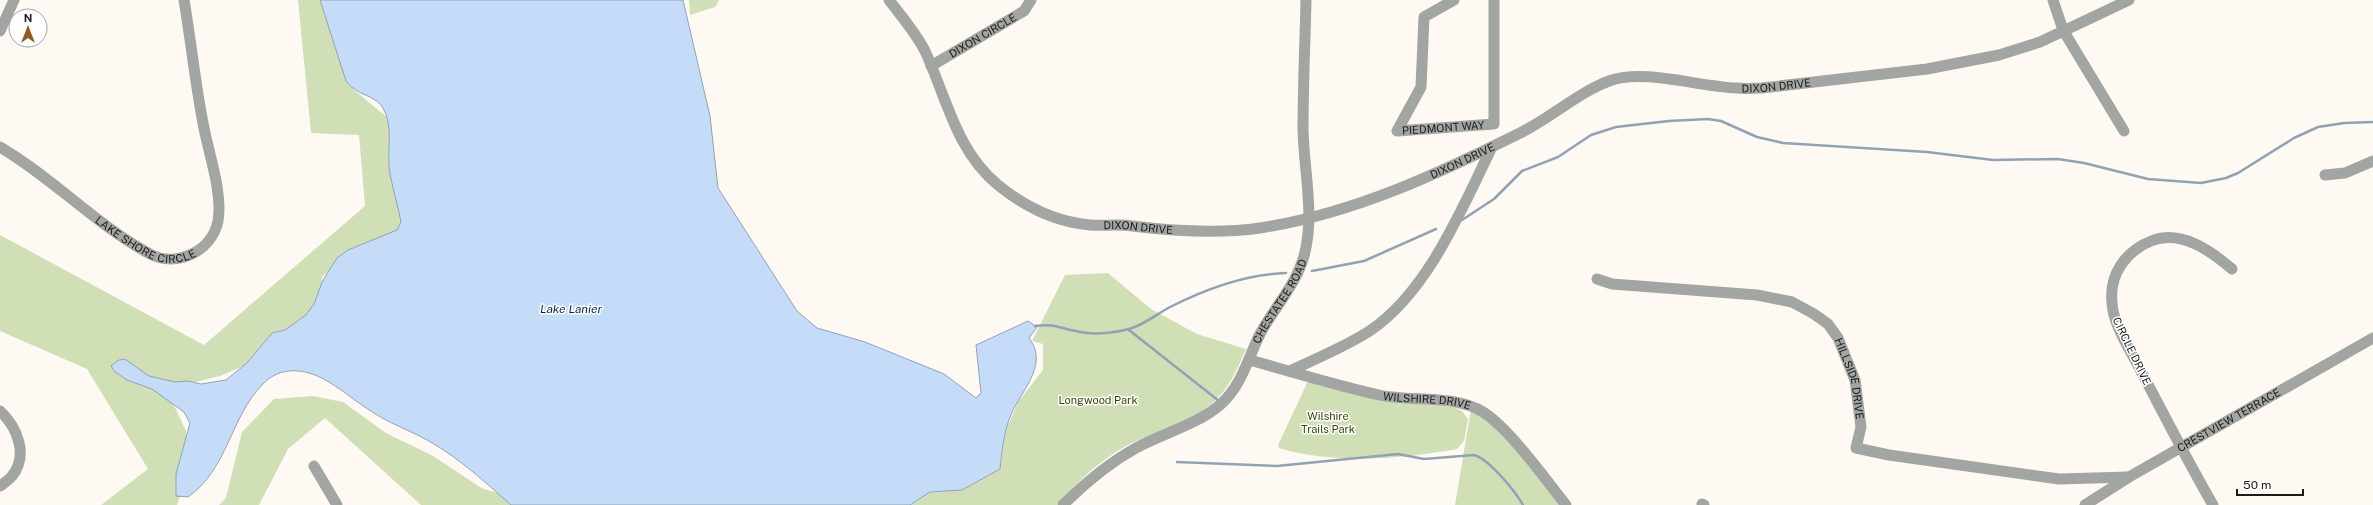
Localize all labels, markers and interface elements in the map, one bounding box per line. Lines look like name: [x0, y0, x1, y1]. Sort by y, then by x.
north arrow: [8, 8, 48, 48]
street label: DIXON CIRCLE: [947, 11, 1019, 60]
text: N: [24, 12, 32, 24]
street label: DIXON DRIVE: [1742, 76, 1812, 94]
street label: PIEDMONT WAY: [1402, 119, 1485, 137]
street label: DIXON DRIVE: [1428, 140, 1497, 181]
street label: LAKE SHORE CIRCLE: [93, 214, 198, 265]
street label: DIXON DRIVE: [1103, 219, 1173, 236]
street label: CHESTATEE ROAD: [1250, 257, 1309, 345]
water label: Lake Lanier: [540, 302, 602, 316]
street label: CIRCLE DRIVE: [2110, 315, 2154, 387]
street label: HILLSIDE DRIVE: [1833, 336, 1866, 420]
street label: CRESTVIEW TERRACE: [2175, 386, 2283, 454]
street label: WILSHIRE DRIVE: [1382, 390, 1473, 412]
park label: Longwood Park: [1058, 394, 1138, 406]
park label: Wilshire Trails Park: [1301, 410, 1355, 435]
scale bar: [2237, 471, 2303, 497]
text: 50 m: [2243, 478, 2271, 492]

